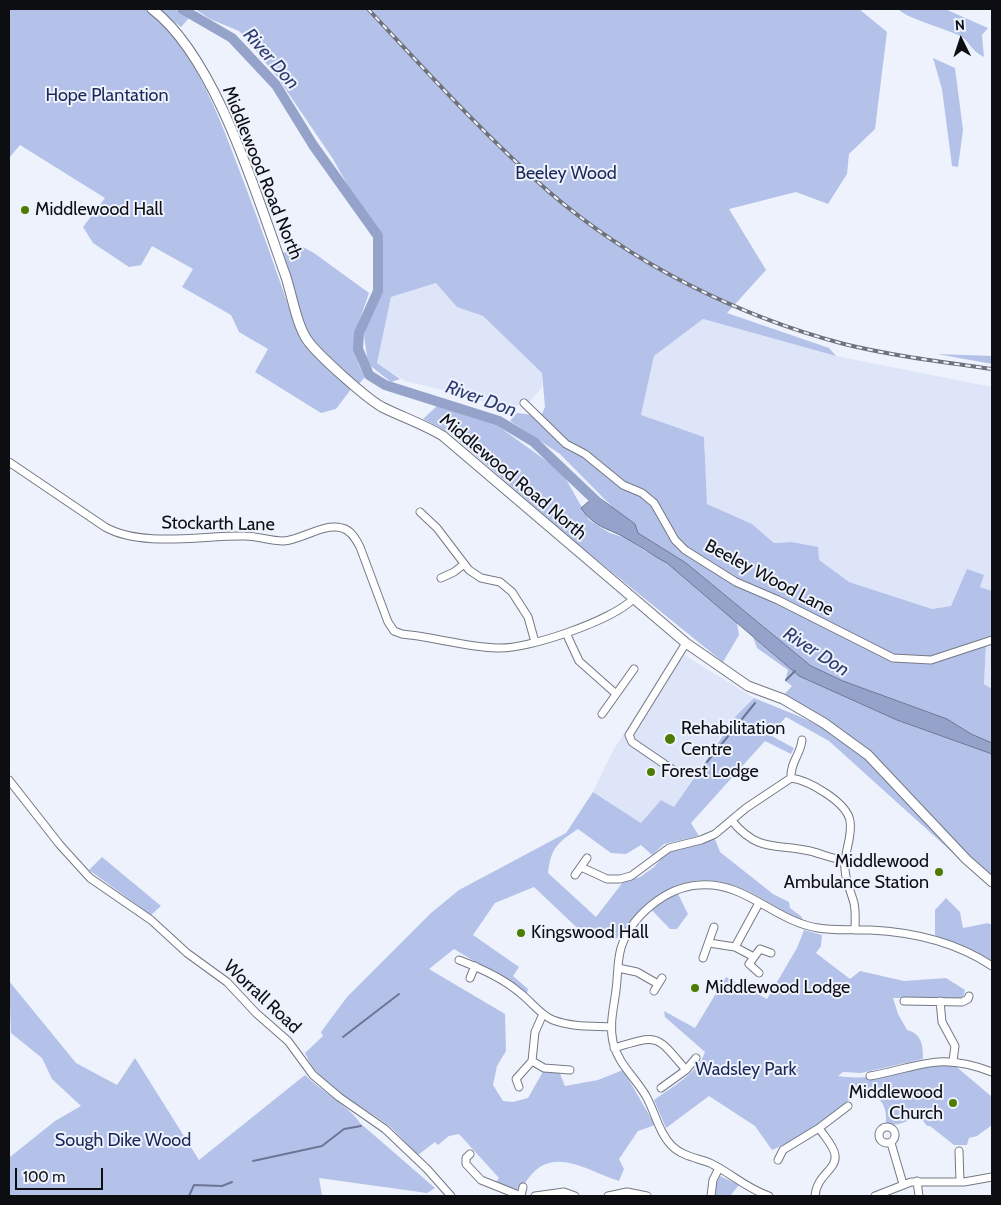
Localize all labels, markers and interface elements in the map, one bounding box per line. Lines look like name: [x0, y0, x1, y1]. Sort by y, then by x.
north arrow: [936, 15, 986, 65]
text: N: [954, 16, 966, 34]
water label: River Don: [238, 24, 304, 94]
street label: Middlewood Road North: [217, 83, 307, 263]
park label: Hope Plantation: [45, 85, 169, 107]
park label: Beeley Wood: [515, 163, 617, 185]
place label: Middlewood Hall: [35, 199, 163, 221]
marker: Middlewood Hall: [19, 204, 31, 216]
water label: River Don: [442, 376, 520, 422]
street label: Middlewood Road North: [435, 409, 591, 545]
street label: Stockarth Lane: [161, 512, 275, 536]
street label: Beeley Wood Lane: [701, 535, 837, 621]
water label: River Don: [779, 622, 853, 682]
place label: Rehabilitation Centre: [681, 718, 785, 761]
marker: Rehabilitation Centre: [663, 732, 677, 746]
place label: Forest Lodge: [661, 761, 759, 783]
marker: Forest Lodge: [645, 766, 657, 778]
place label: Middlewood Ambulance Station: [784, 851, 929, 894]
marker: Middlewood Ambulance Station: [933, 866, 945, 878]
place label: Kingswood Hall: [531, 922, 648, 944]
marker: Kingswood Hall: [515, 927, 527, 939]
street label: Worrall Road: [219, 956, 305, 1038]
place label: Middlewood Lodge: [705, 977, 850, 999]
marker: Middlewood Lodge: [689, 982, 701, 994]
park label: Wadsley Park: [695, 1059, 797, 1081]
place label: Middlewood Church: [849, 1082, 943, 1124]
marker: Middlewood Church: [947, 1097, 959, 1109]
park label: Sough Dike Wood: [55, 1130, 191, 1152]
scale bar: [18, 1158, 105, 1190]
text: 100 m: [23, 1168, 65, 1186]

